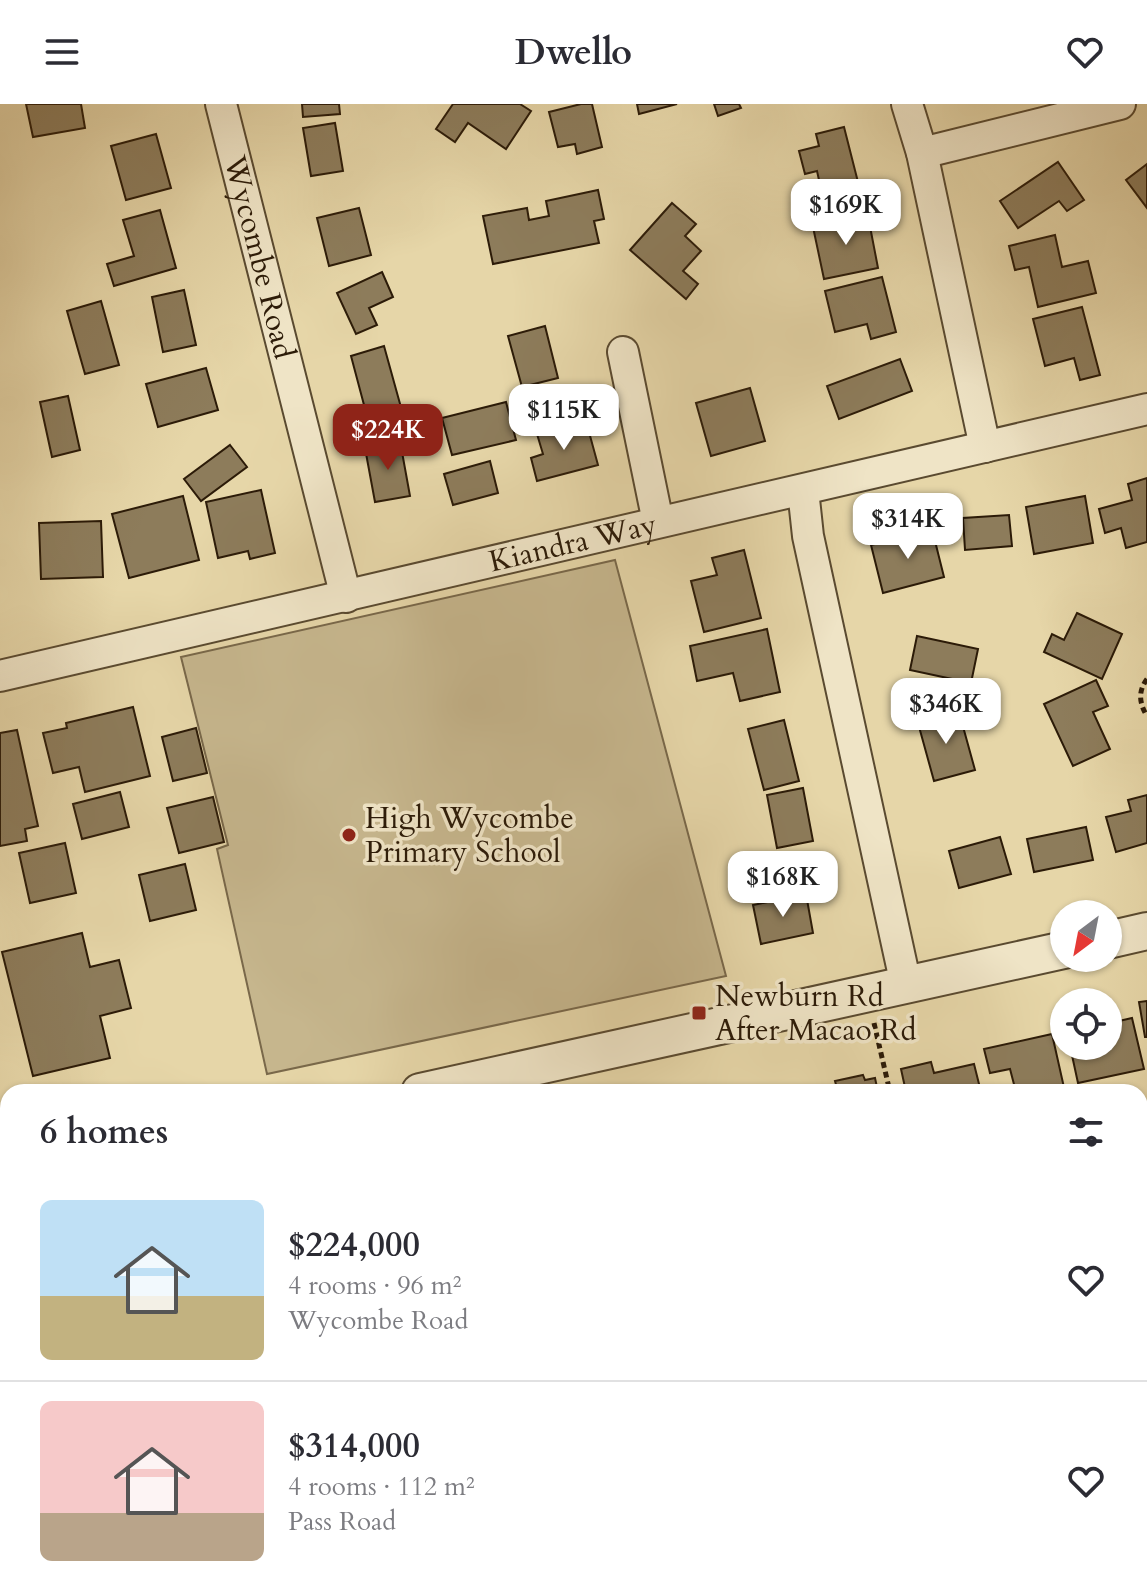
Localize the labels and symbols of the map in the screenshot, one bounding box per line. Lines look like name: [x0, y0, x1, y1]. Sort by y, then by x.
street label: Wycombe Road: [214, 150, 305, 363]
pin: $169K: [790, 179, 902, 247]
pin: $115K: [508, 384, 620, 452]
pin: $224K: [332, 404, 444, 472]
pin: $314K: [852, 493, 964, 561]
street label: Kiandra Way: [485, 503, 661, 582]
pin: $346K: [890, 678, 1002, 746]
place label: High Wycombe Primary School: [365, 798, 574, 873]
marker: High Wycombe Primary School: [340, 826, 358, 844]
pin: $168K: [727, 851, 839, 919]
north arrow: [1050, 900, 1122, 972]
place label: Newburn Rd After Macao Rd: [715, 976, 917, 1051]
marker: Newburn Rd After Macao Rd: [690, 1004, 708, 1022]

